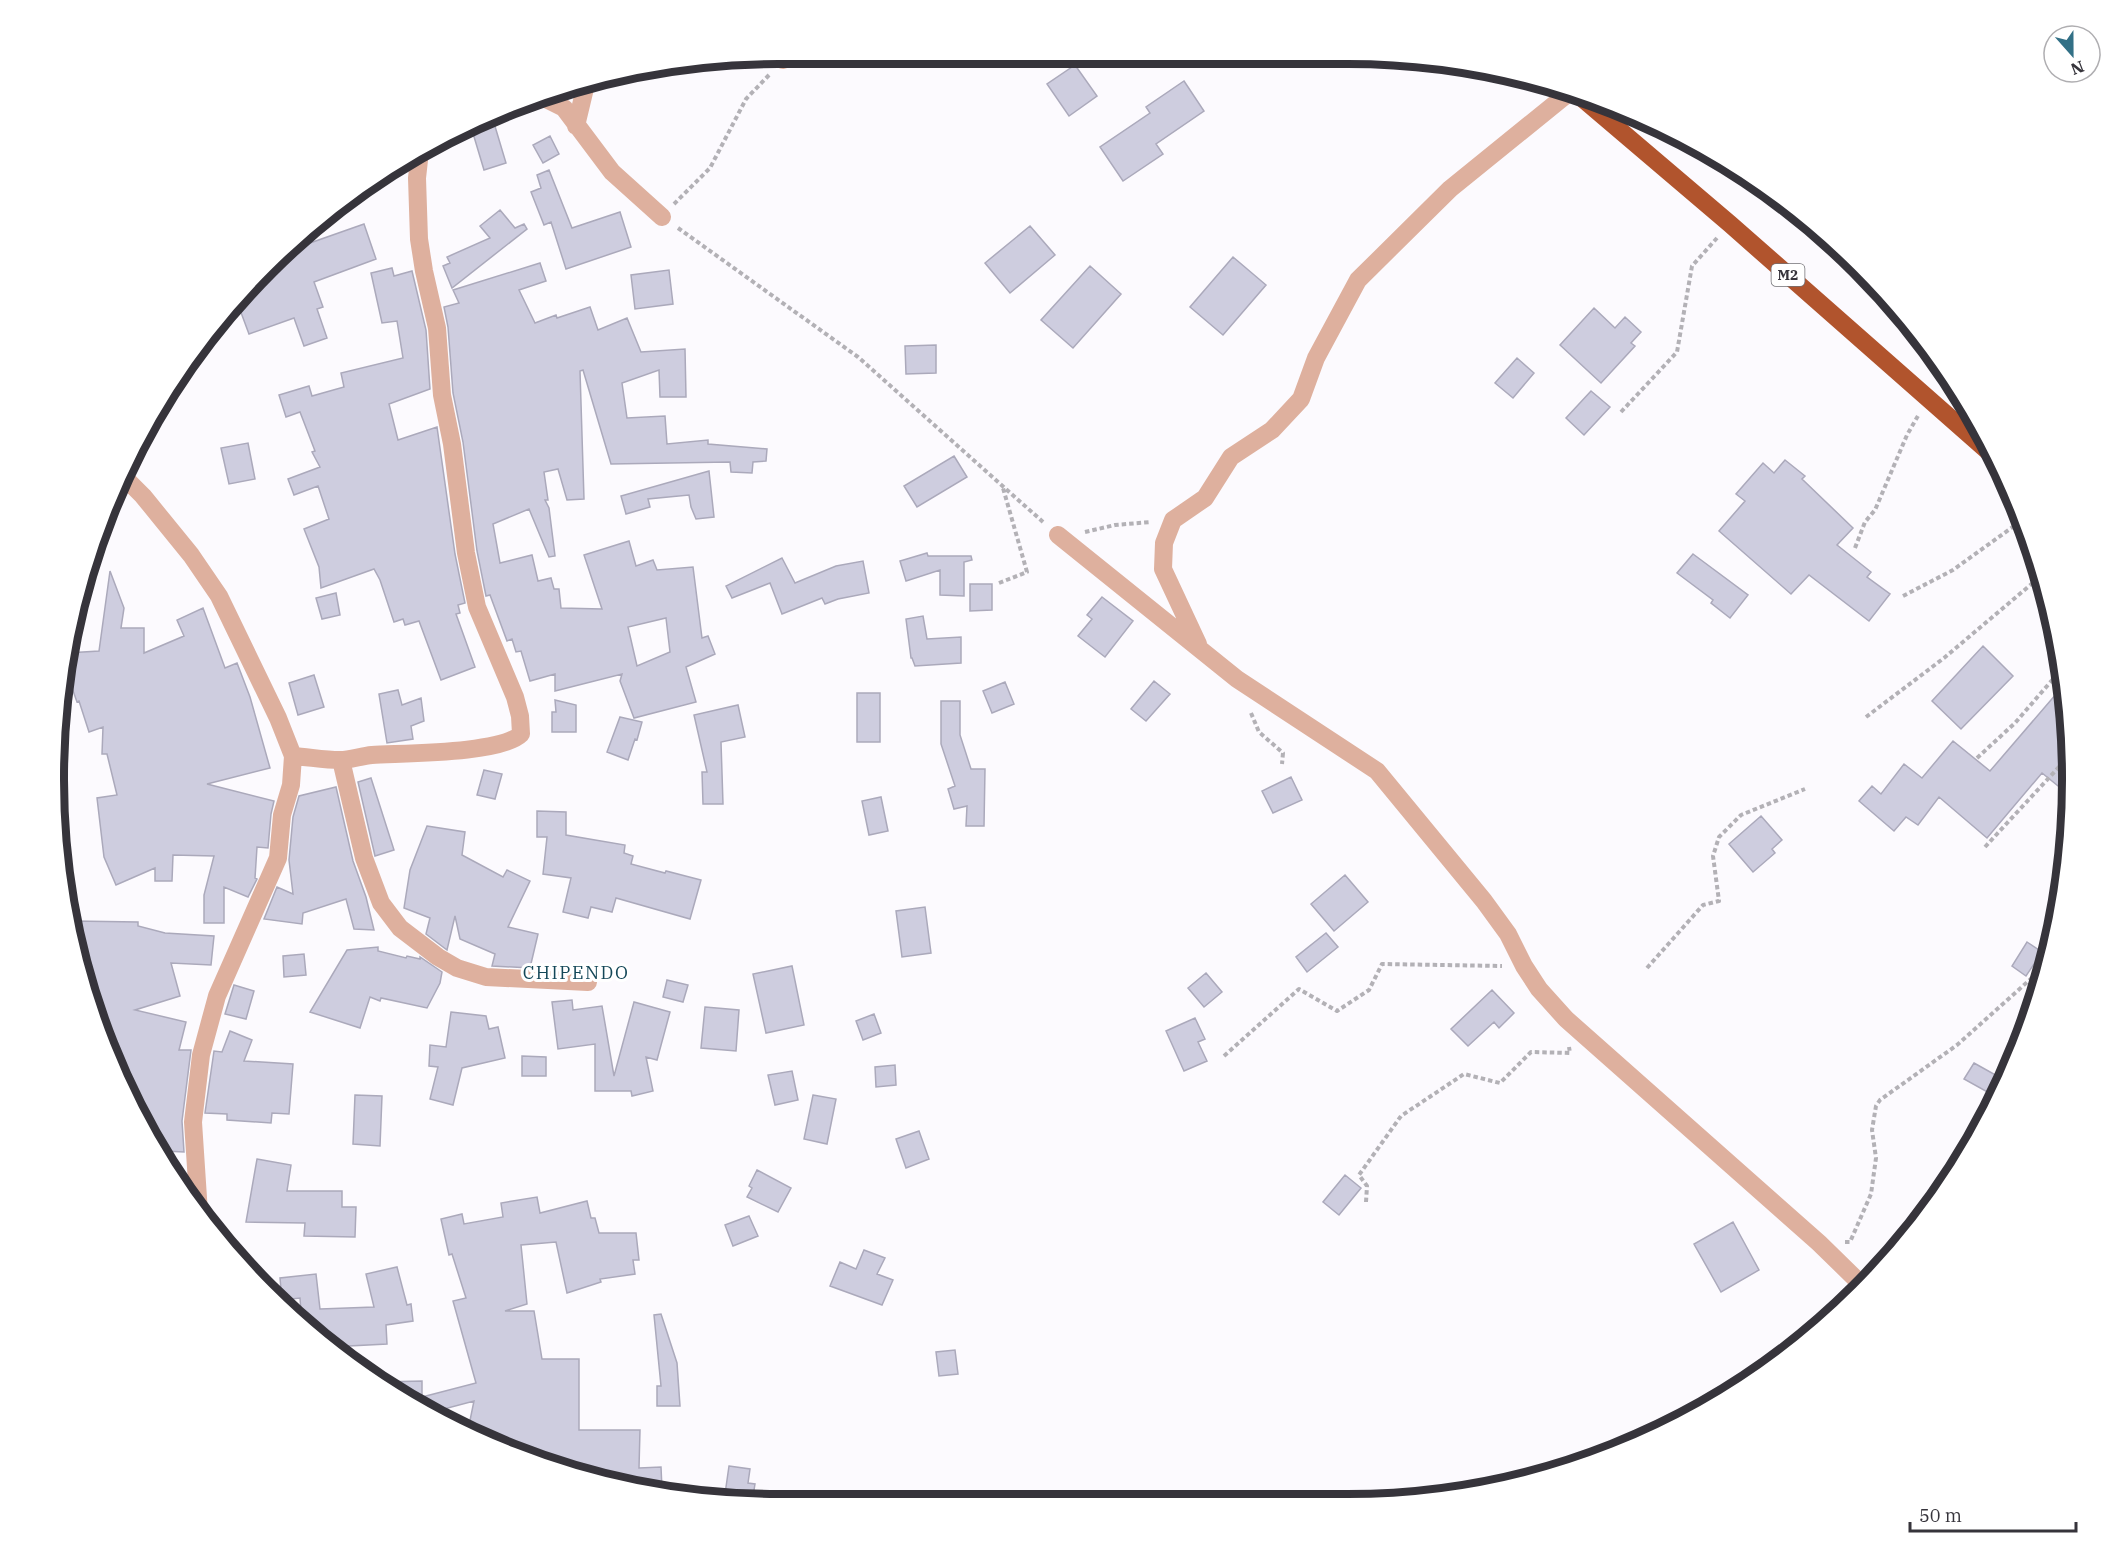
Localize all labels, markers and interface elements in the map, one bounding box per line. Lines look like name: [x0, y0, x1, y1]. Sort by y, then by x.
north arrow: [2042, 24, 2102, 84]
text: N: [2068, 56, 2087, 80]
road number: M2: [1772, 264, 1804, 286]
district label: CHIPENDO: [523, 961, 629, 984]
scale bar: [1910, 1495, 2076, 1533]
text: 50 m: [1919, 1504, 1962, 1527]

